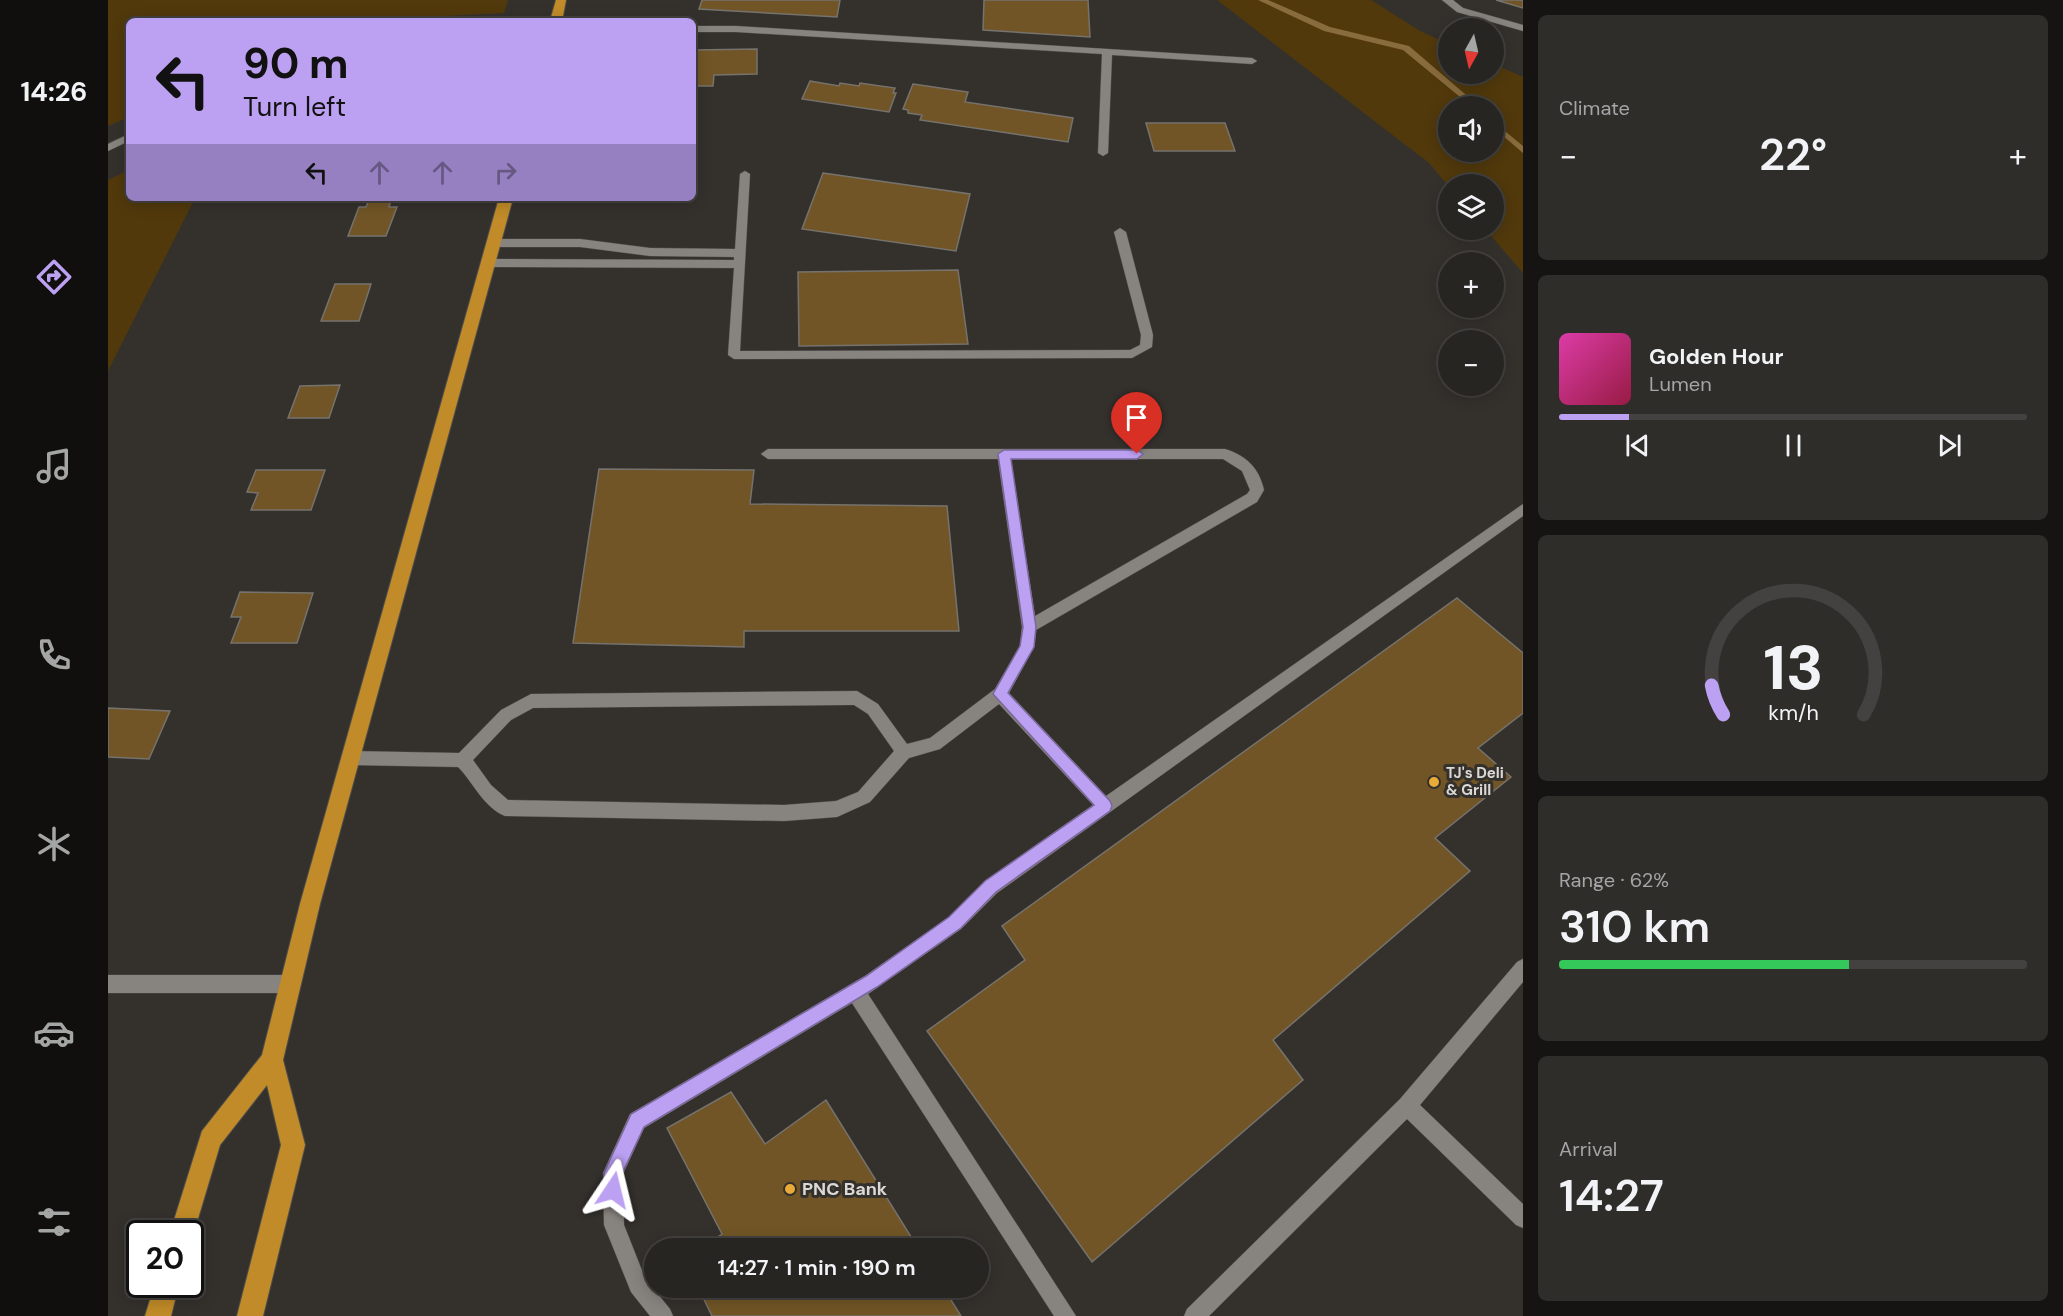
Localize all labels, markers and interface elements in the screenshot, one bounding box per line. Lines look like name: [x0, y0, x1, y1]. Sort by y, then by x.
north arrow: [1438, 18, 1504, 84]
map controls: [1438, 18, 1504, 396]
text: 90 m: [243, 36, 349, 91]
icon: left: [144, 42, 222, 120]
text: 14:26: [21, 74, 87, 109]
text: Turn left: [243, 89, 346, 124]
text: Climate: [1559, 95, 1630, 121]
button: sound: [1438, 96, 1504, 162]
text: 22°: [1759, 125, 1827, 184]
text: −: [1559, 134, 1577, 177]
text: +: [2009, 134, 2027, 177]
icon: left: [300, 156, 333, 189]
icon: ahead: [363, 156, 396, 189]
icon: ahead: [426, 156, 459, 189]
icon: right: [489, 156, 522, 189]
button: layers: [1438, 174, 1504, 240]
button: +: [1438, 252, 1504, 318]
icon: directions: [33, 256, 75, 298]
button: −: [1438, 330, 1504, 396]
text: Golden Hour: [1649, 342, 1784, 371]
text: Lumen: [1649, 371, 1712, 397]
pin: [1111, 392, 1162, 454]
icon: arrive: [1120, 401, 1153, 434]
icon: previous: [1621, 429, 1654, 462]
icon: pause: [1777, 429, 1810, 462]
icon: next: [1933, 429, 1966, 462]
icon: music: [33, 445, 75, 487]
text: 13: [1763, 627, 1823, 708]
icon: phone: [33, 634, 75, 676]
text: km/h: [1768, 699, 1818, 727]
place label: TJ's Deli & Grill: [1446, 763, 1504, 800]
marker: TJ's Deli & Grill: [1427, 775, 1441, 789]
icon: climate: [33, 823, 75, 865]
text: Range · 62%: [1559, 867, 1669, 893]
text: 310 km: [1559, 897, 1710, 956]
icon: car: [33, 1012, 75, 1054]
text: Arrival: [1559, 1136, 1617, 1162]
position arrow: [581, 1158, 645, 1222]
text: 14:27: [1559, 1166, 1664, 1225]
place label: PNC Bank: [802, 1177, 888, 1201]
marker: PNC Bank: [783, 1182, 797, 1196]
icon: filters: [33, 1201, 75, 1243]
speed limit sign: 20: [126, 1220, 204, 1298]
text: 14:27 · 1 min · 190 m: [717, 1253, 916, 1282]

